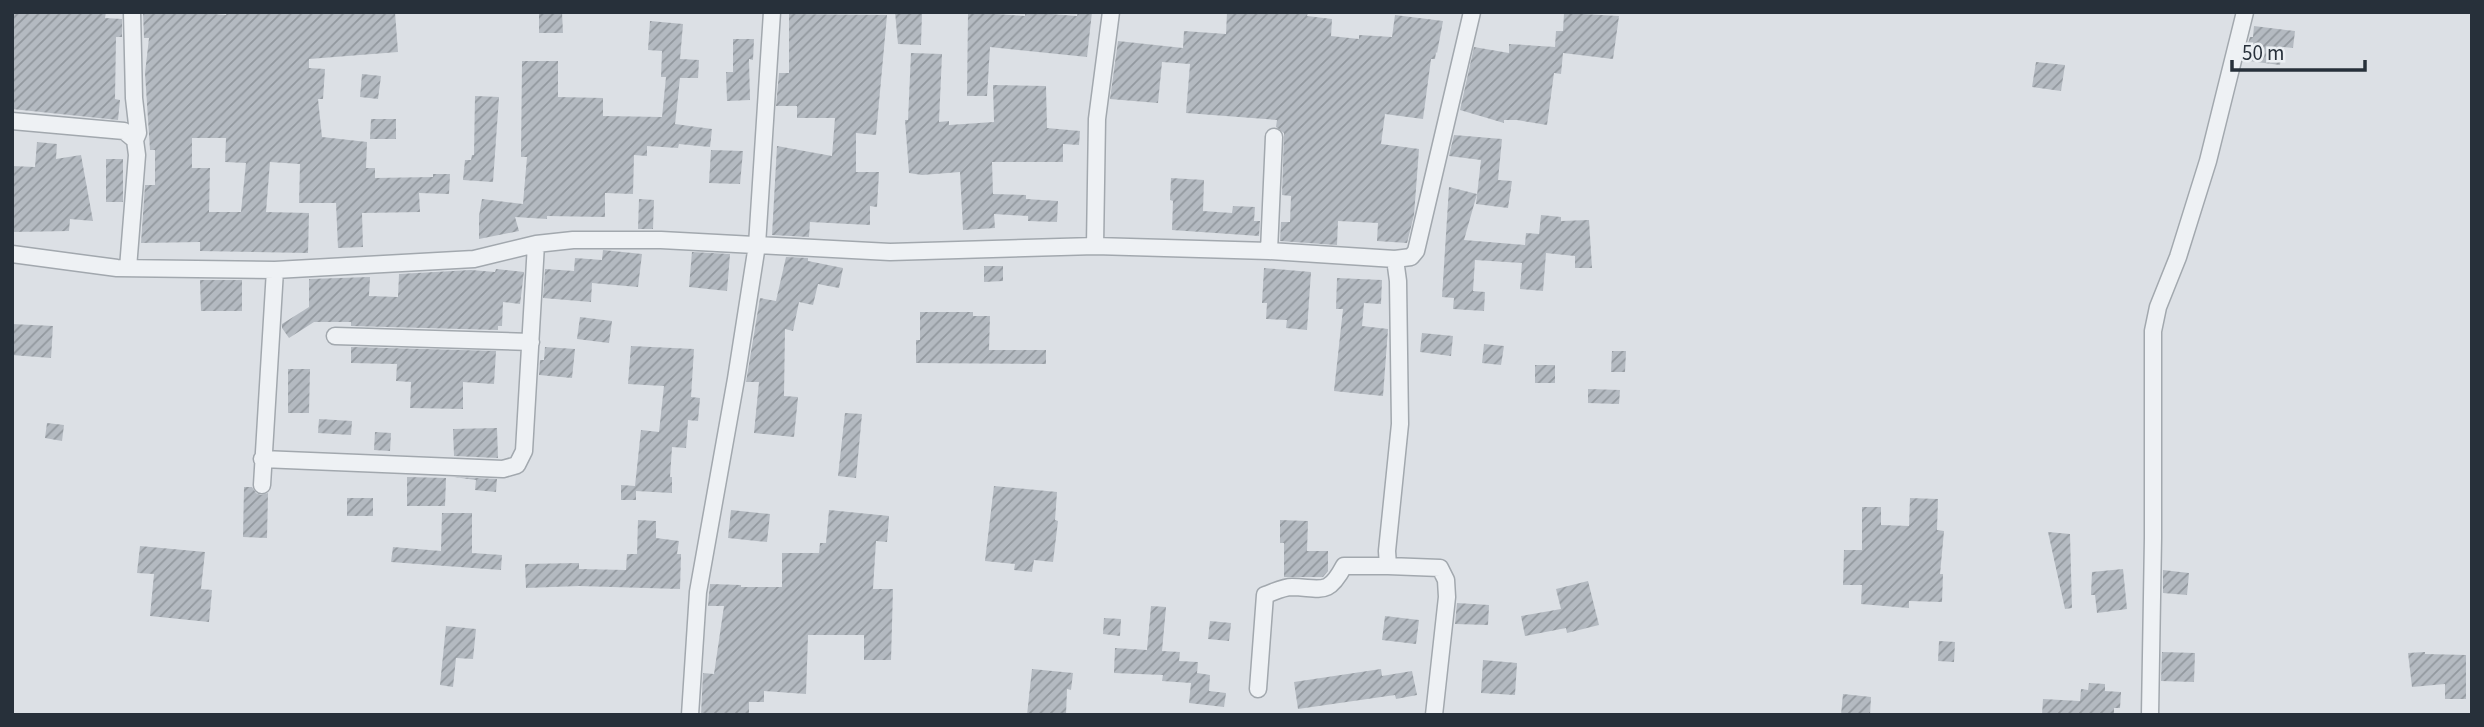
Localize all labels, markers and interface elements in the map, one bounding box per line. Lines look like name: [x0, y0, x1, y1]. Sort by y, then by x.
scale bar: [2232, 28, 2365, 72]
text: 50 m: [2242, 38, 2284, 68]

